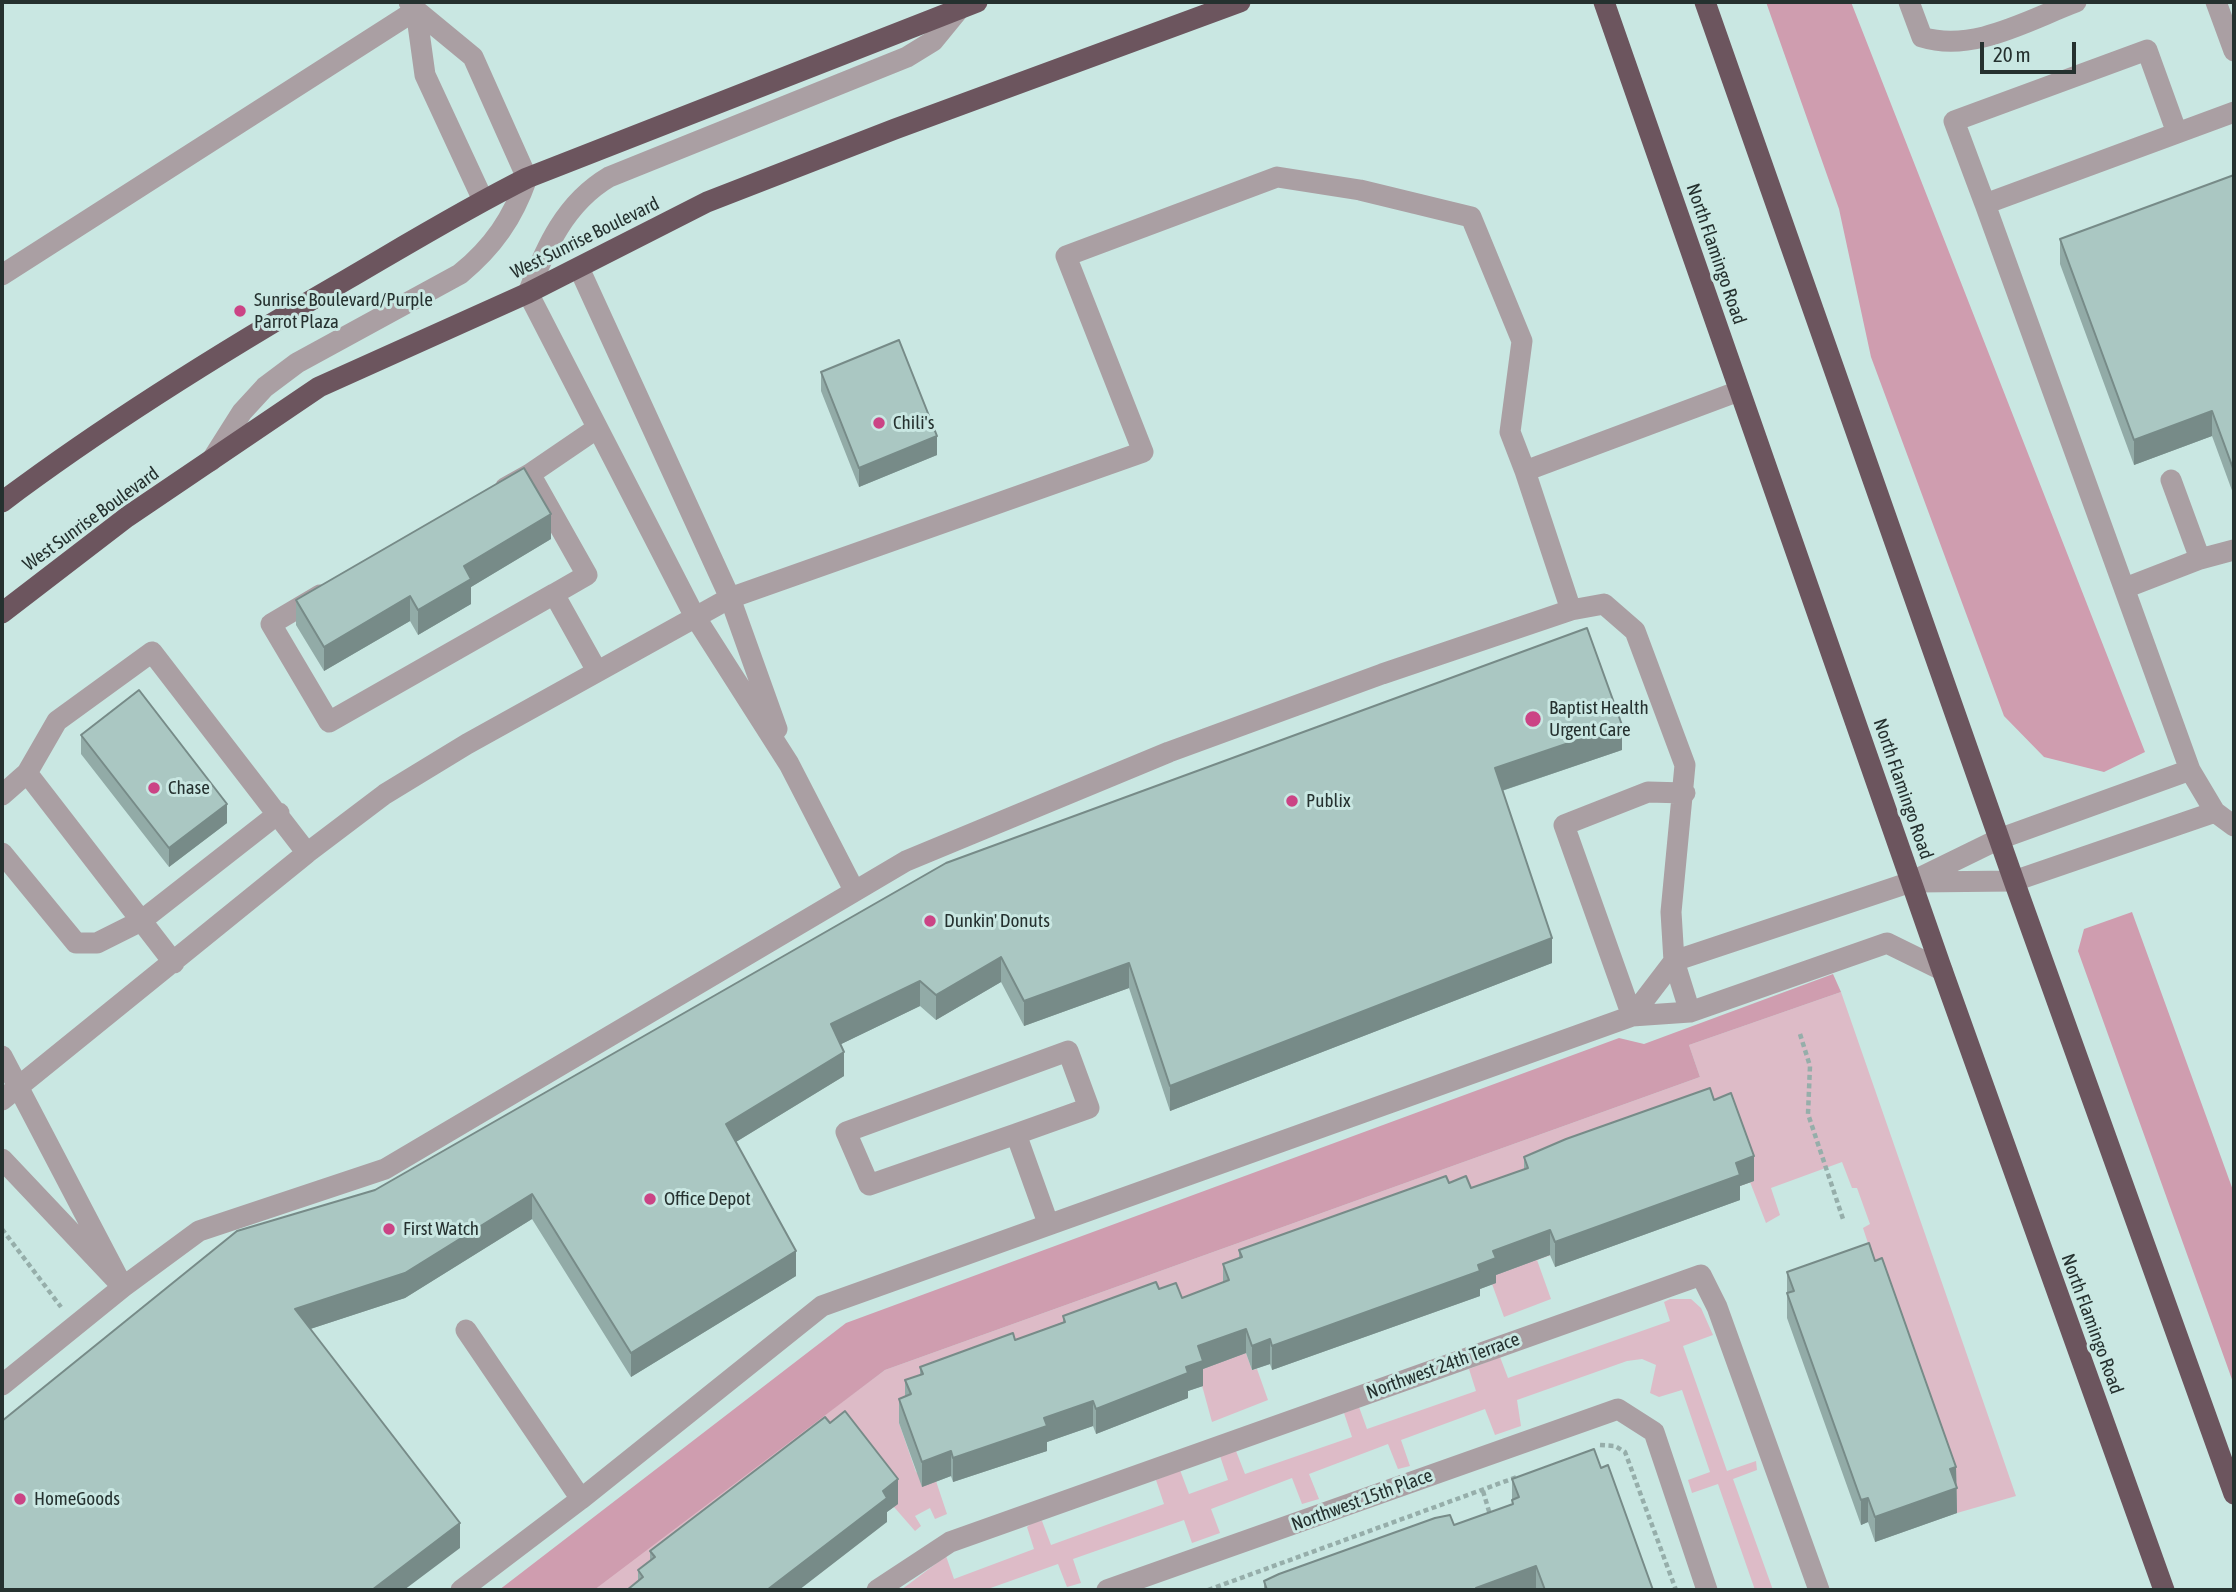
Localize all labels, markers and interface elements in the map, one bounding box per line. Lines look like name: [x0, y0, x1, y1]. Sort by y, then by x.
scale bar: [1984, 28, 2080, 72]
text: 20 m: [1993, 42, 2031, 66]
street label: North Flamingo Road: [1681, 181, 1751, 327]
street label: West Sunrise Boulevard: [507, 192, 663, 284]
place label: Sunrise Boulevard/Purple Parrot Plaza: [254, 289, 433, 333]
marker: Sunrise Boulevard/Purple Parrot Plaza: [232, 303, 248, 319]
place label: Chili's: [893, 412, 934, 434]
marker: Chili's: [871, 415, 887, 431]
street label: West Sunrise Boulevard: [19, 462, 163, 576]
place label: Baptist Health Urgent Care: [1549, 697, 1649, 741]
marker: Baptist Health Urgent Care: [1523, 709, 1543, 729]
street label: North Flamingo Road: [1868, 716, 1938, 862]
place label: Chase: [168, 777, 210, 799]
marker: Chase: [146, 780, 162, 796]
place label: Publix: [1306, 790, 1351, 812]
marker: Publix: [1284, 793, 1300, 809]
place label: Dunkin' Donuts: [944, 910, 1050, 932]
marker: Dunkin' Donuts: [922, 913, 938, 929]
place label: Office Depot: [664, 1188, 751, 1210]
marker: Office Depot: [642, 1191, 658, 1207]
place label: First Watch: [403, 1218, 479, 1240]
marker: First Watch: [381, 1221, 397, 1237]
street label: North Flamingo Road: [2056, 1251, 2128, 1397]
street label: Northwest 24th Terrace: [1363, 1328, 1523, 1404]
street label: Northwest 15th Place: [1288, 1464, 1436, 1536]
place label: HomeGoods: [34, 1488, 120, 1510]
marker: HomeGoods: [12, 1491, 28, 1507]

